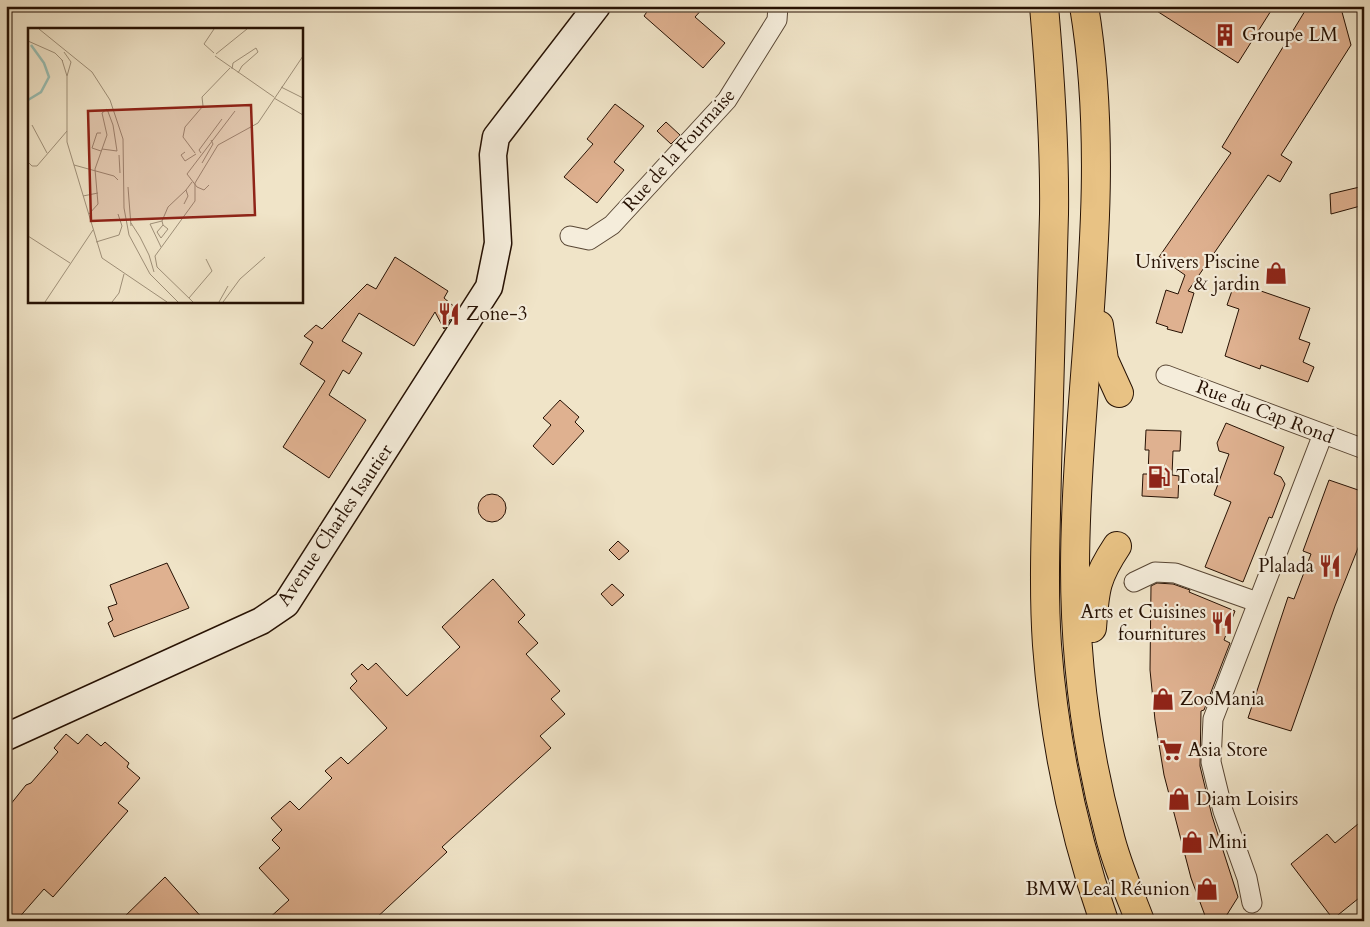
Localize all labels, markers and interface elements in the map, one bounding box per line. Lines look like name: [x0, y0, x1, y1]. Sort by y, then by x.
building icon: Groupe LM: [1212, 22, 1238, 48]
place label: Groupe LM: [1242, 22, 1338, 48]
inset map: [28, 28, 302, 302]
street label: Rue de la Fournaise: [617, 83, 741, 217]
place label: Univers Piscine & jardin: [1135, 249, 1260, 297]
shop icon: Univers Piscine & jardin: [1263, 260, 1289, 286]
restaurant icon: Zone-3: [436, 301, 462, 327]
place label: Zone-3: [466, 301, 527, 327]
street label: Rue du Cap Rond: [1193, 374, 1337, 450]
street label: Avenue Charles Isautier: [271, 439, 399, 611]
fuel station icon: Total: [1146, 464, 1172, 490]
place label: Total: [1176, 464, 1219, 490]
place label: Plalada: [1258, 553, 1314, 579]
restaurant icon: Plalada: [1317, 553, 1343, 579]
place label: Arts et Cuisines fournitures: [1081, 599, 1206, 647]
restaurant icon: Arts et Cuisines fournitures: [1209, 610, 1235, 636]
shop icon: ZooMania: [1150, 686, 1176, 712]
place label: ZooMania: [1180, 686, 1265, 712]
supermarket icon: Asia Store: [1158, 737, 1184, 763]
place label: Asia Store: [1188, 737, 1268, 763]
shop icon: Diam Loisirs: [1166, 786, 1192, 812]
place label: Diam Loisirs: [1196, 786, 1298, 812]
shop icon: Mini: [1179, 829, 1205, 855]
place label: Mini: [1208, 829, 1247, 855]
place label: BMW Leal Réunion: [1025, 876, 1190, 902]
shop icon: BMW Leal Réunion: [1194, 876, 1220, 902]

